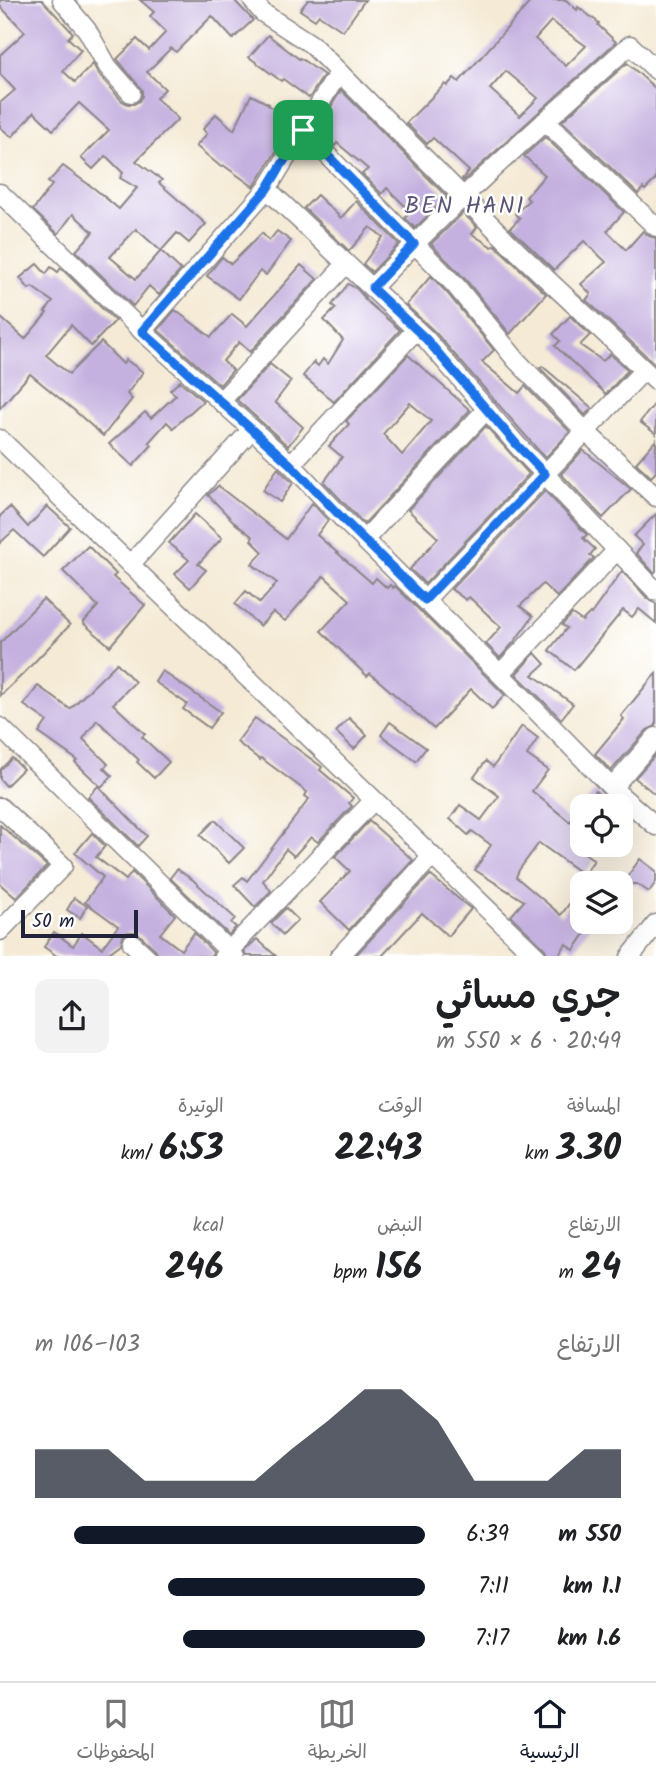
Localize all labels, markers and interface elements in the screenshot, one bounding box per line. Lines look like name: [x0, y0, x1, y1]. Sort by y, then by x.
pin: [273, 100, 333, 160]
icon: arrive: [284, 111, 322, 149]
district label: BEN HANI: [405, 189, 526, 225]
map controls: [570, 794, 633, 934]
button: locate: [570, 794, 633, 857]
button: layers: [570, 871, 633, 934]
text: 50 m: [32, 907, 74, 937]
scale bar: [21, 908, 138, 939]
text: جري مسائي: [435, 968, 621, 1028]
button: share: [35, 979, 109, 1053]
text: 20:49 · 6 × 550 m: [436, 1024, 621, 1060]
text: الوتيرة: [178, 1092, 224, 1122]
text: الوقت: [378, 1092, 422, 1122]
text: المسافة: [567, 1092, 621, 1122]
text: 6:53: [159, 1122, 224, 1178]
text: 22:43: [335, 1122, 422, 1178]
text: 3.30: [556, 1122, 621, 1178]
text: /km: [121, 1139, 159, 1169]
text: km: [525, 1139, 556, 1169]
text: kcal: [193, 1211, 224, 1241]
text: النبض: [377, 1211, 422, 1241]
text: الارتفاع: [568, 1211, 621, 1241]
text: 246: [165, 1241, 224, 1297]
text: 156: [375, 1241, 422, 1297]
text: 24: [582, 1241, 621, 1297]
text: bpm: [333, 1258, 375, 1288]
text: m: [559, 1258, 582, 1288]
text: 103–106 m: [35, 1327, 140, 1363]
text: الارتفاع: [557, 1328, 621, 1364]
text: 6:39: [466, 1517, 509, 1553]
text: 550 m: [558, 1517, 621, 1553]
text: 7:11: [478, 1569, 509, 1605]
text: 1.1 km: [563, 1569, 621, 1605]
text: 7:17: [475, 1621, 509, 1657]
text: 1.6 km: [557, 1621, 621, 1657]
tab: المحفوظات: [76, 1695, 155, 1768]
tab: الخريطة: [308, 1695, 367, 1768]
tab: الرئيسية: [520, 1695, 580, 1768]

